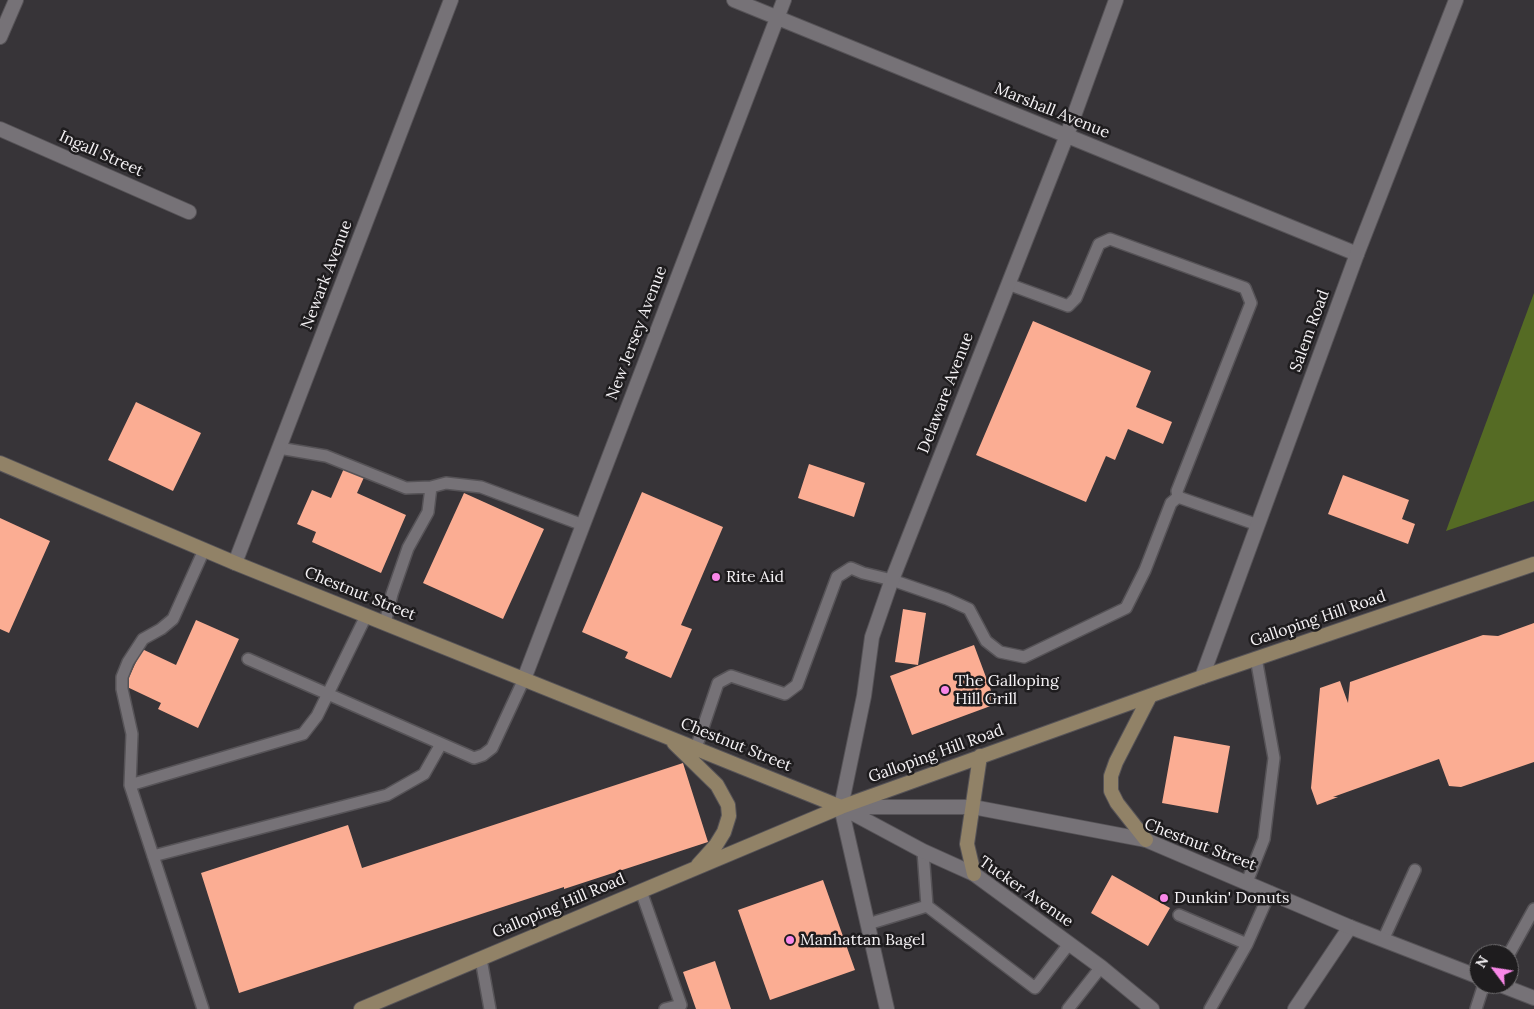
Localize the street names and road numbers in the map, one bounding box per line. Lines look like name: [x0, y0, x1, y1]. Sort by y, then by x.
street label: Marshall Avenue: [992, 79, 1112, 143]
street label: Ingall Street: [56, 127, 146, 181]
street label: Newark Avenue: [297, 218, 357, 332]
street label: New Jersey Avenue: [603, 263, 671, 403]
street label: Salem Road: [1286, 287, 1334, 375]
street label: Delaware Avenue: [914, 330, 978, 456]
street label: Chestnut Street: [302, 563, 418, 625]
street label: Galloping Hill Road: [1248, 587, 1388, 651]
street label: Chestnut Street: [678, 714, 794, 776]
street label: Galloping Hill Road: [866, 721, 1006, 787]
street label: Chestnut Street: [1141, 815, 1259, 875]
street label: Tucker Avenue: [975, 852, 1077, 932]
street label: Galloping Hill Road: [490, 869, 628, 943]

